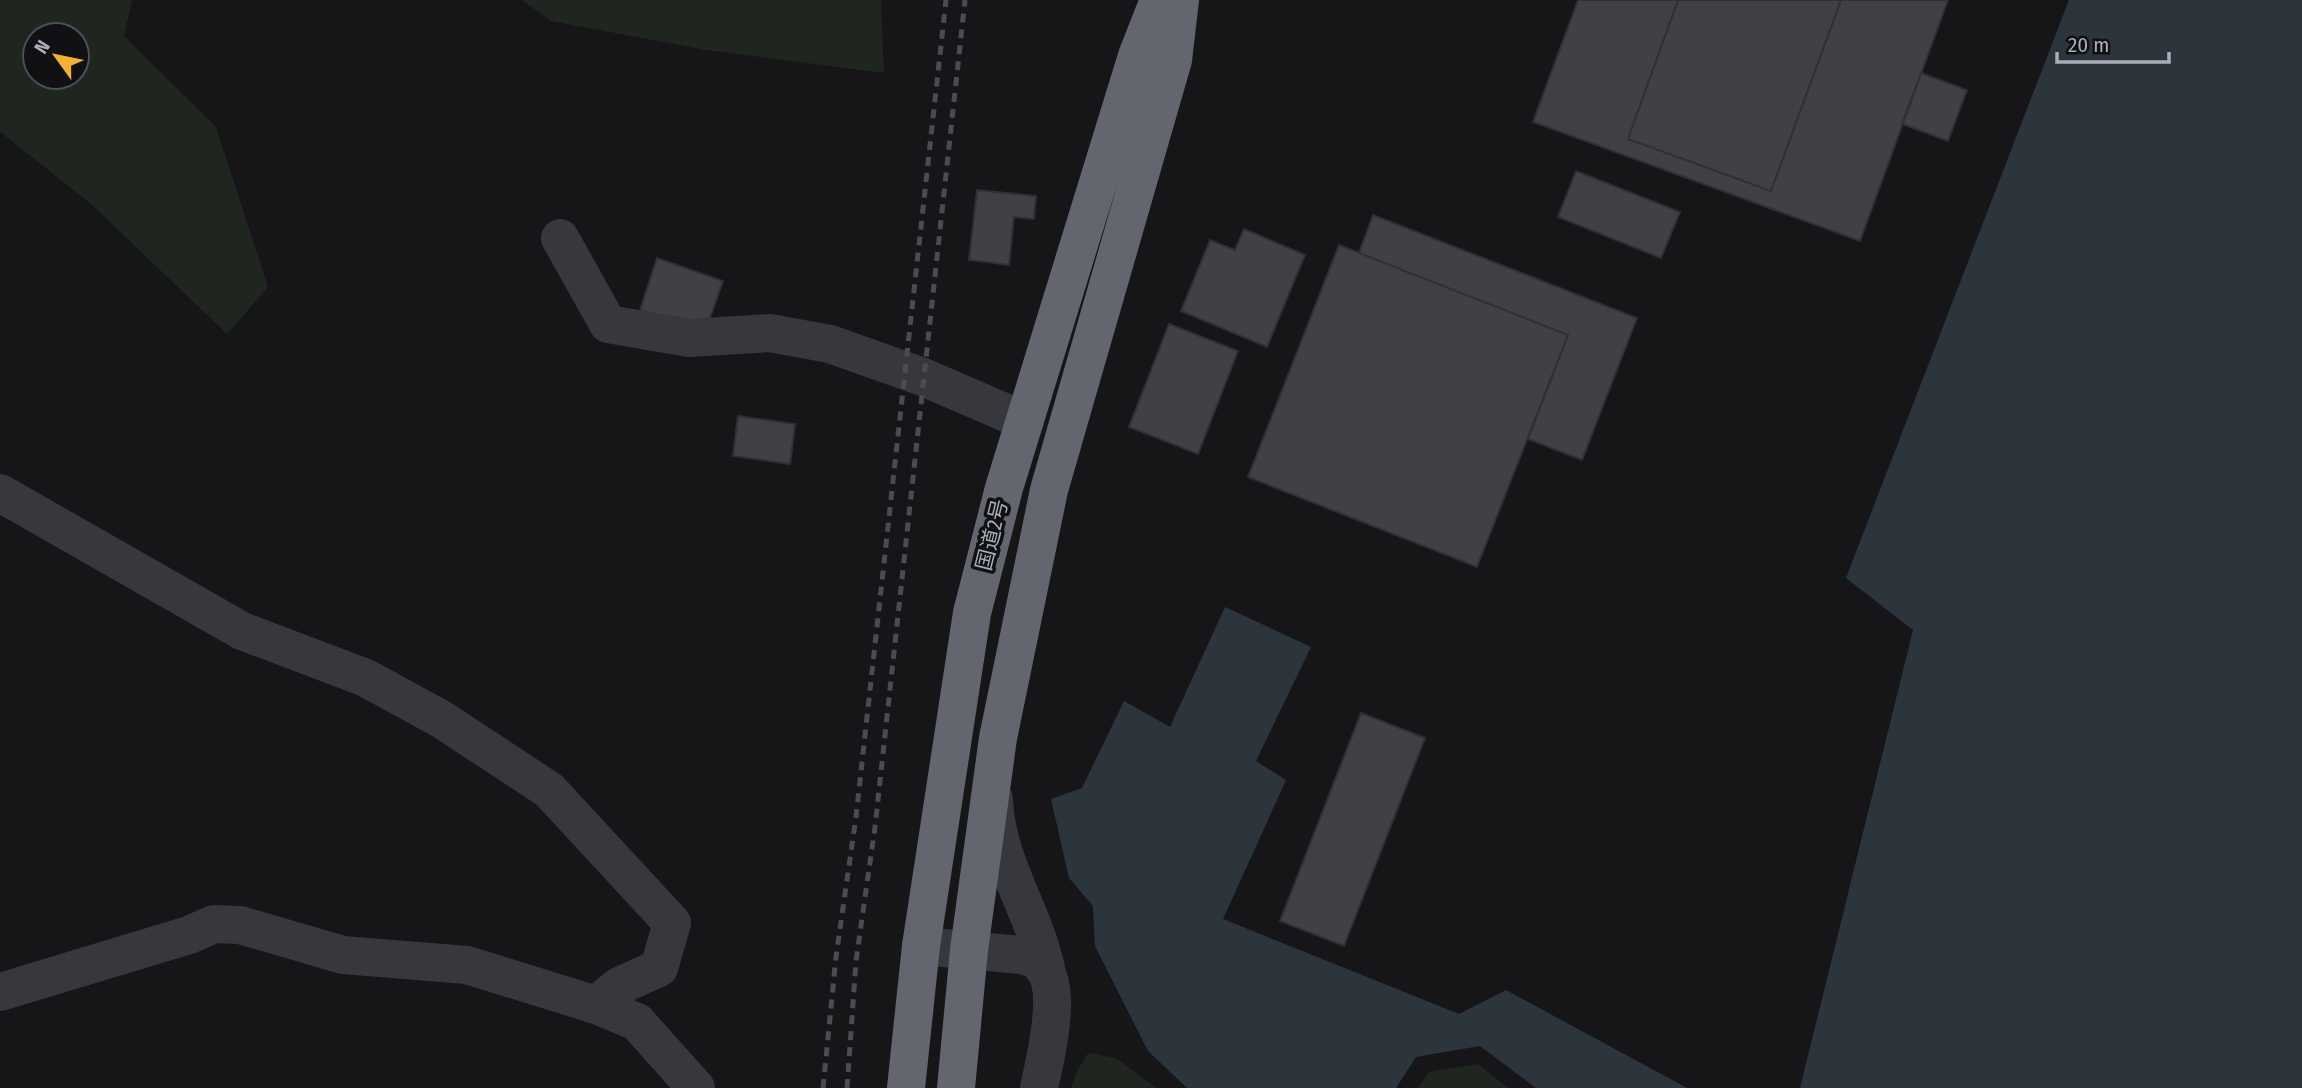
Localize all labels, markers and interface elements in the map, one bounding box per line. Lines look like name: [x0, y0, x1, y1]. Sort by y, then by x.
north arrow: [21, 21, 91, 91]
scale bar: [2057, 21, 2169, 65]
text: 20 m: [2068, 32, 2109, 58]
text: N: [29, 36, 55, 58]
street label: 国道2号: [971, 497, 1013, 573]

